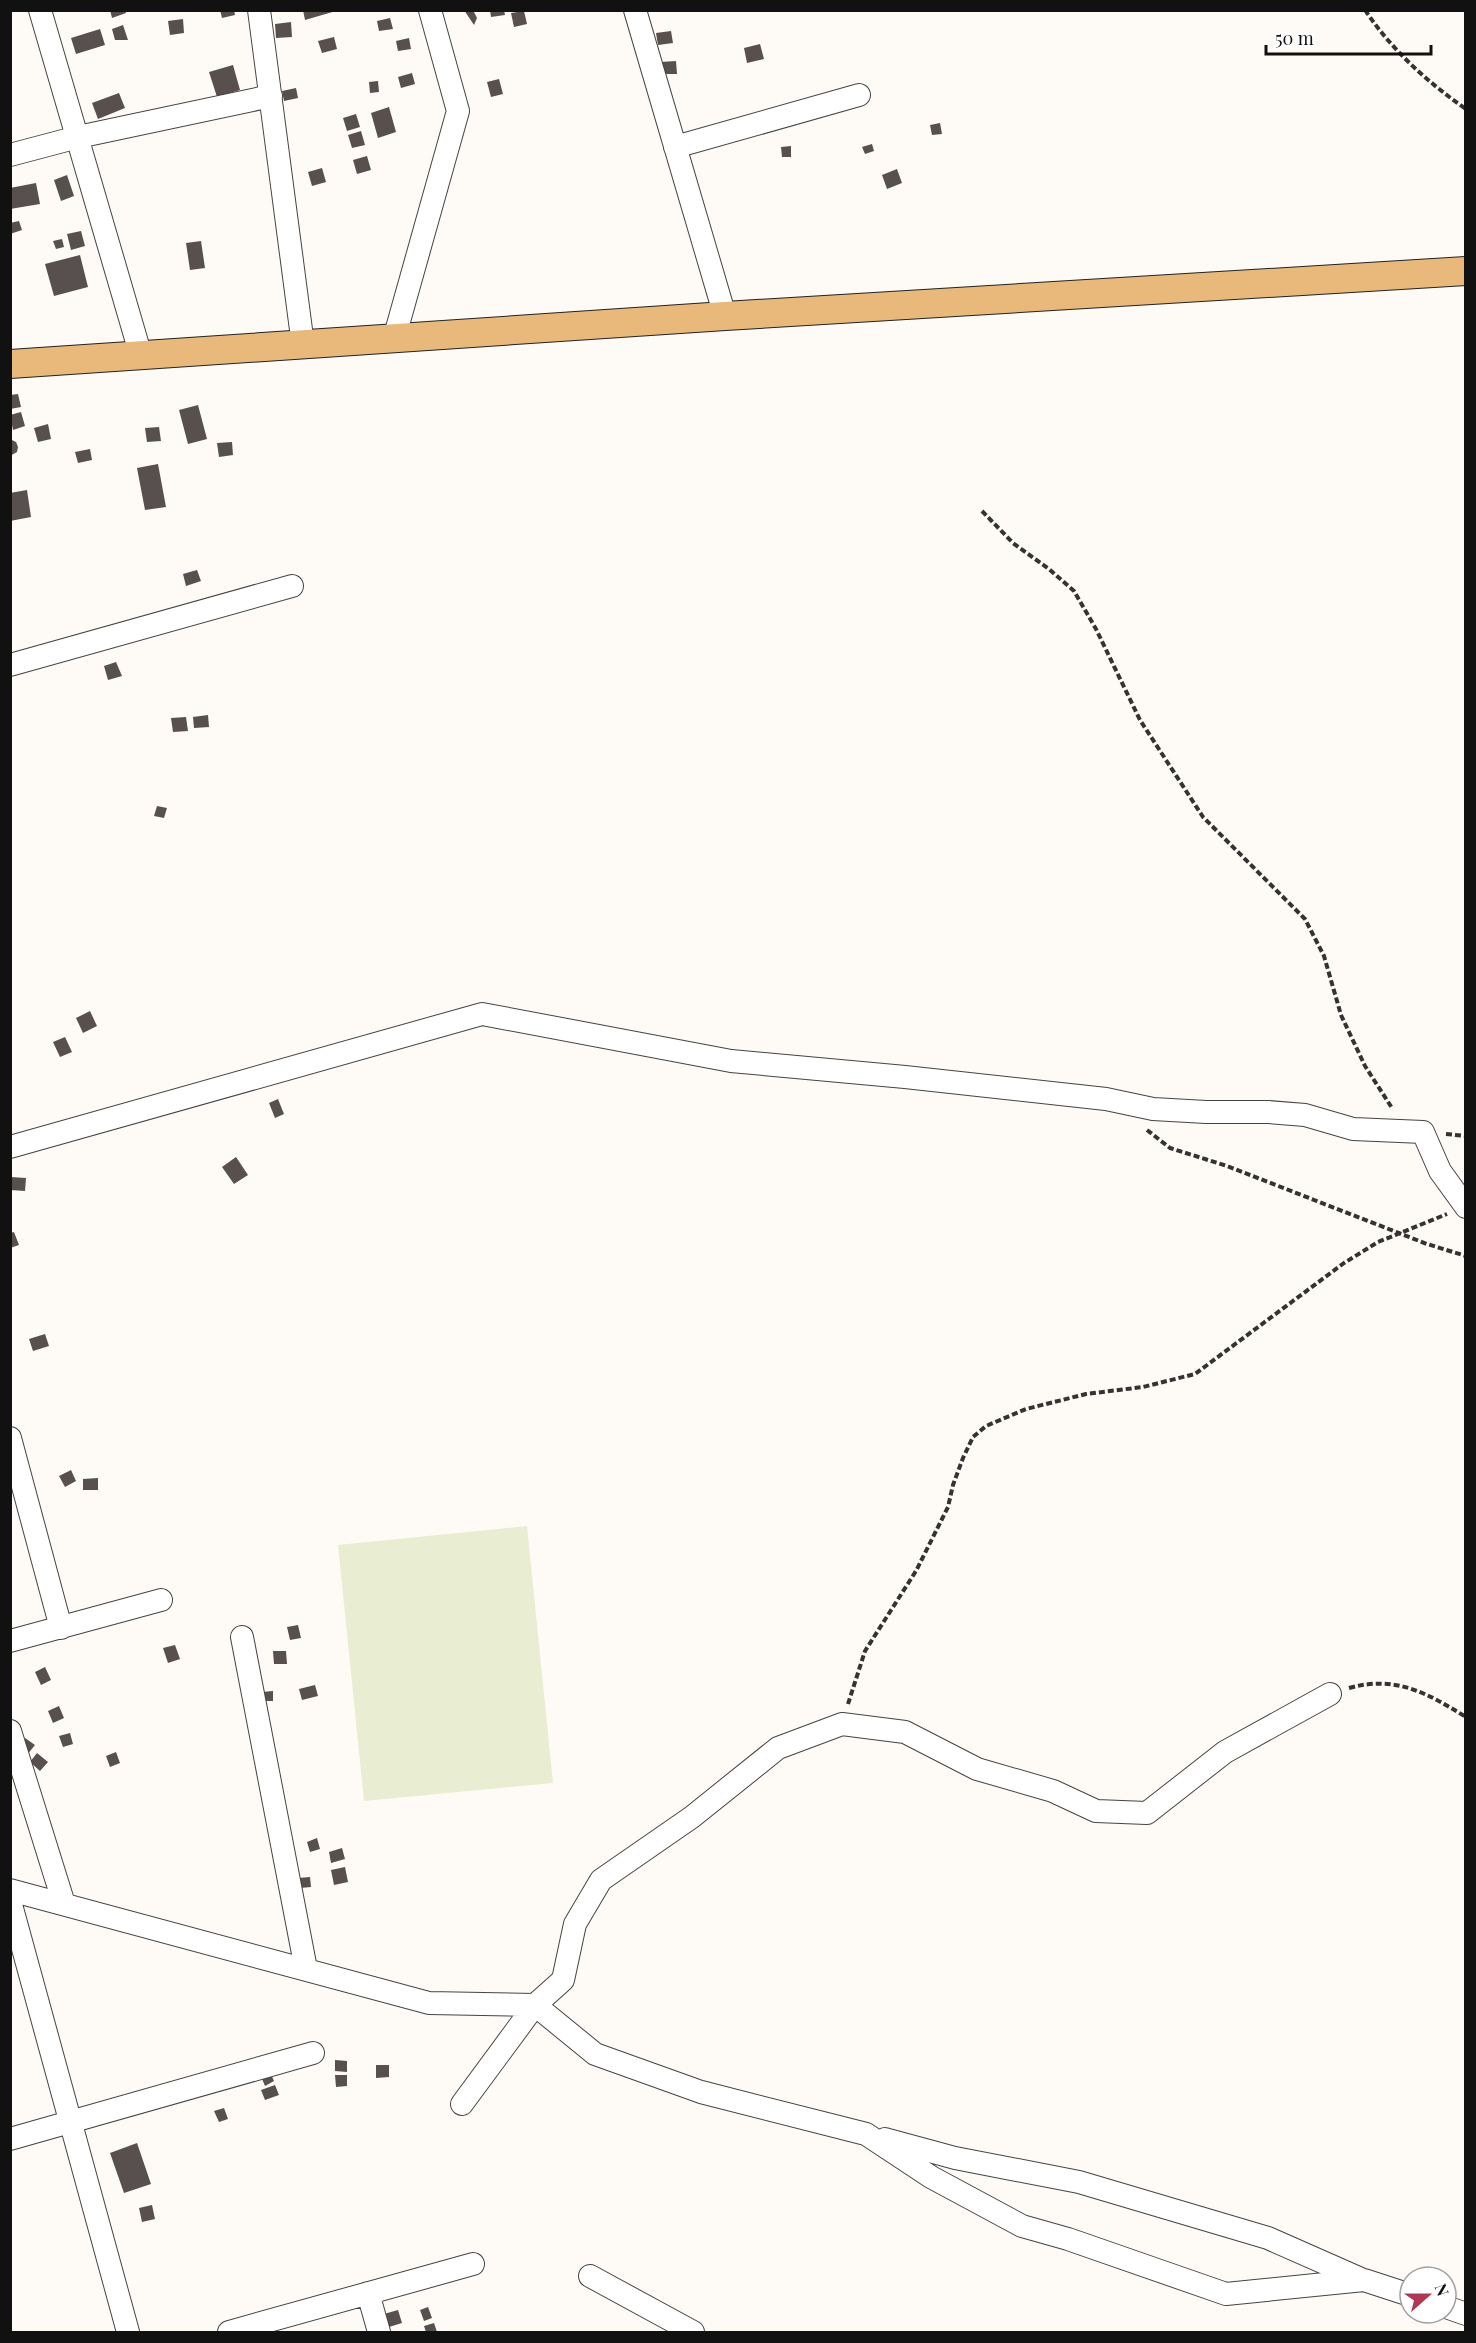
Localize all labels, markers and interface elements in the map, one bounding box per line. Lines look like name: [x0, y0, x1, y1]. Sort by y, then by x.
scale bar: [1266, 18, 1431, 56]
text: 50 m: [1275, 26, 1314, 50]
north arrow: [1398, 2265, 1458, 2325]
text: N: [1431, 2280, 1455, 2299]

